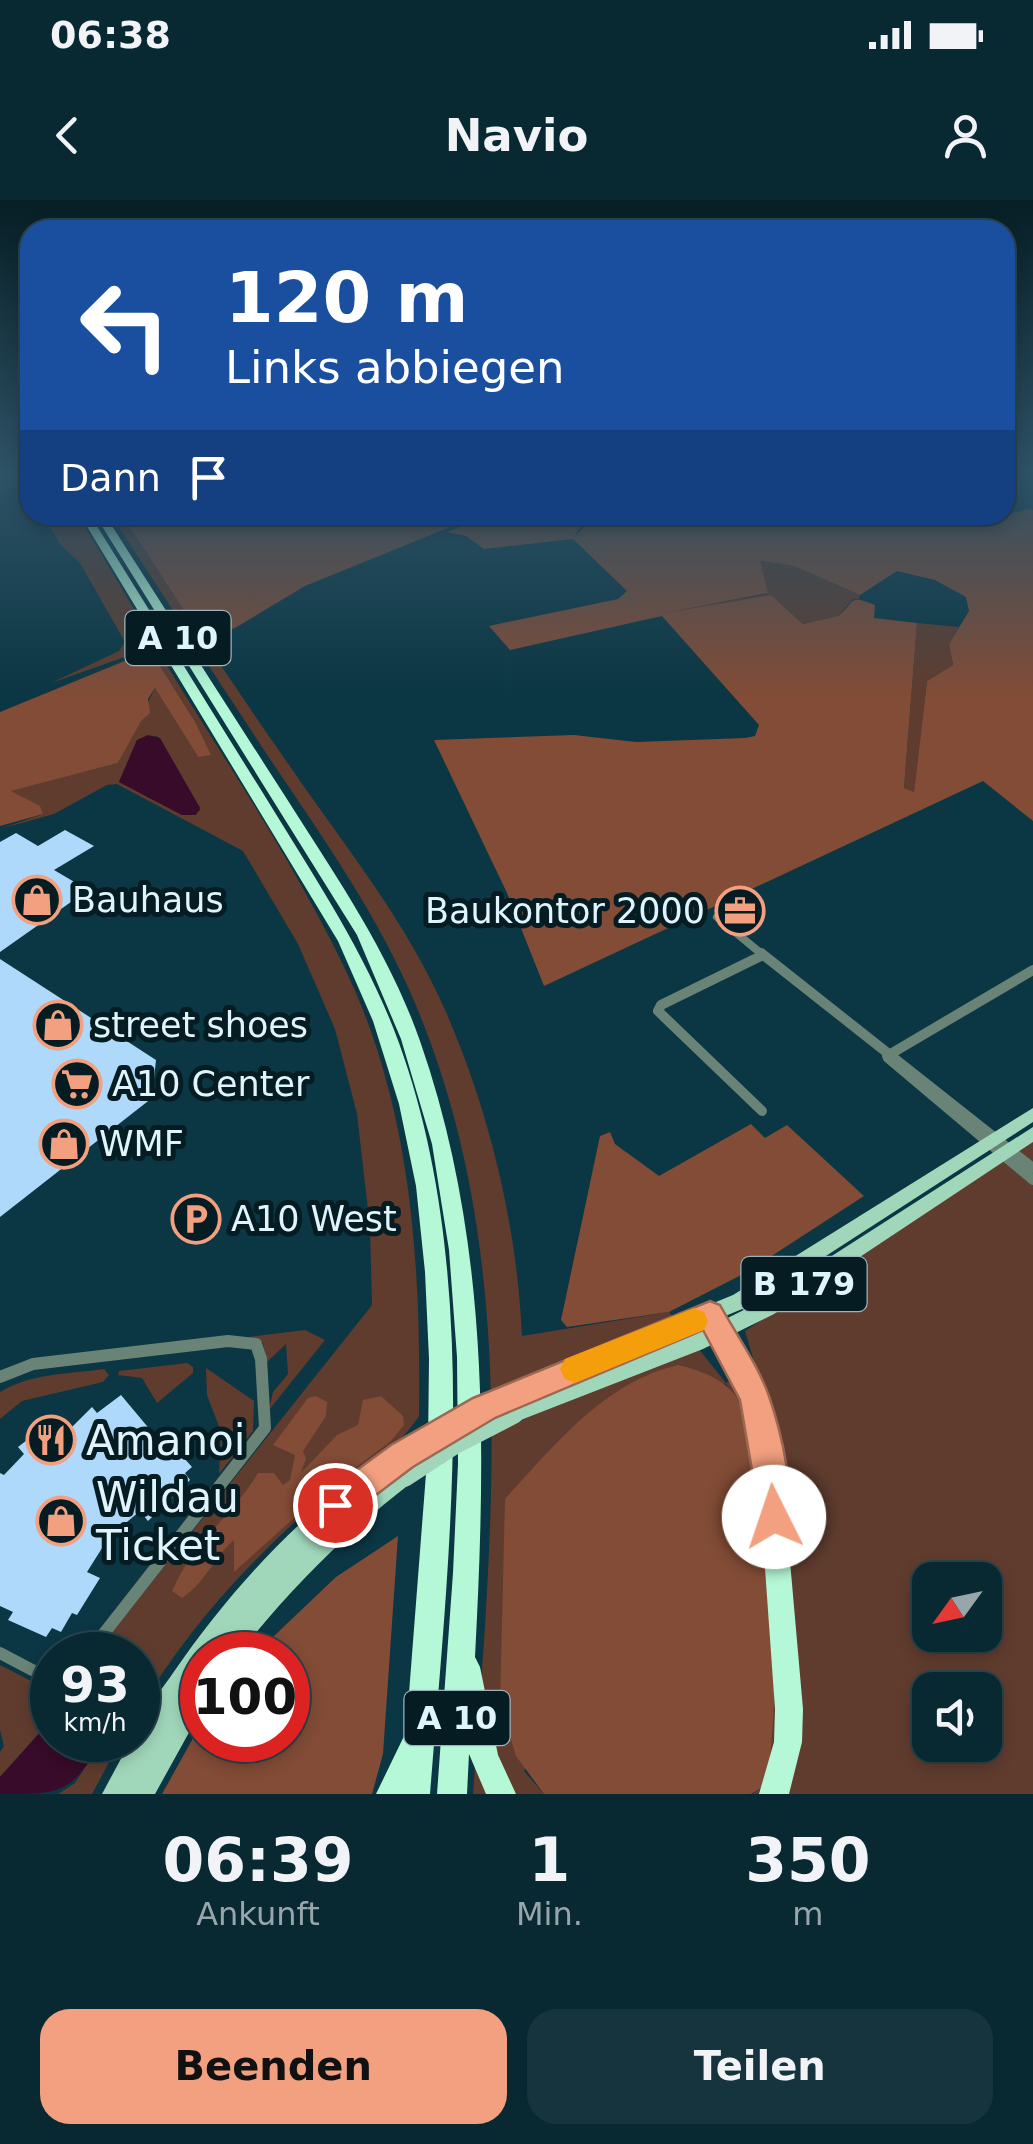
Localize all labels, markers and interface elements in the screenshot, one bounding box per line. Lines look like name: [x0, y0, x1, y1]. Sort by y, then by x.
text: 06:38: [50, 13, 171, 57]
icon: back: [40, 108, 95, 163]
icon: person: [938, 108, 993, 163]
text: Navio: [445, 109, 588, 162]
text: 120 m: [225, 257, 468, 339]
icon: left: [60, 260, 190, 390]
text: Links abbiegen: [225, 341, 565, 394]
icon: arrive: [181, 450, 236, 505]
text: Dann: [60, 456, 161, 500]
road number: A 10: [126, 611, 230, 665]
shop icon: Bauhaus: [11, 874, 63, 926]
place label: Bauhaus: [72, 880, 224, 920]
office icon: Baukontor 2000: [714, 885, 766, 937]
place label: Baukontor 2000: [425, 891, 705, 931]
shop icon: street shoes: [32, 999, 84, 1051]
place label: street shoes: [93, 1005, 308, 1045]
supermarket icon: A10 Center: [51, 1058, 103, 1110]
place label: A10 Center: [112, 1064, 310, 1104]
shop icon: WMF: [38, 1118, 90, 1170]
place label: WMF: [99, 1124, 184, 1164]
parking icon: A10 West: [170, 1193, 222, 1245]
place label: A10 West: [231, 1199, 397, 1239]
road number: B 179: [742, 1257, 866, 1311]
restaurant icon: Amanoi: [25, 1414, 77, 1466]
place label: Amanoi: [86, 1416, 245, 1465]
pin: [293, 1463, 378, 1548]
position arrow: [722, 1465, 826, 1569]
place label: Wildau Ticket: [95, 1473, 239, 1570]
icon: arrive: [308, 1478, 363, 1533]
shop icon: Wildau Ticket: [35, 1495, 87, 1547]
north arrow: [912, 1562, 1002, 1652]
map controls: [912, 1562, 1002, 1762]
speed limit sign: 100: [180, 1632, 310, 1762]
text: 93: [60, 1656, 130, 1714]
button: sound: [912, 1672, 1002, 1762]
road number: A 10: [404, 1691, 510, 1745]
text: km/h: [63, 1708, 127, 1737]
text: 06:39: [162, 1825, 353, 1895]
text: 1: [528, 1825, 570, 1895]
text: 350: [745, 1825, 871, 1895]
text: Ankunft: [196, 1895, 320, 1933]
text: Min.: [516, 1895, 583, 1933]
text: m: [792, 1895, 823, 1933]
button: Beenden: [40, 2009, 507, 2124]
button: Teilen: [527, 2009, 993, 2124]

